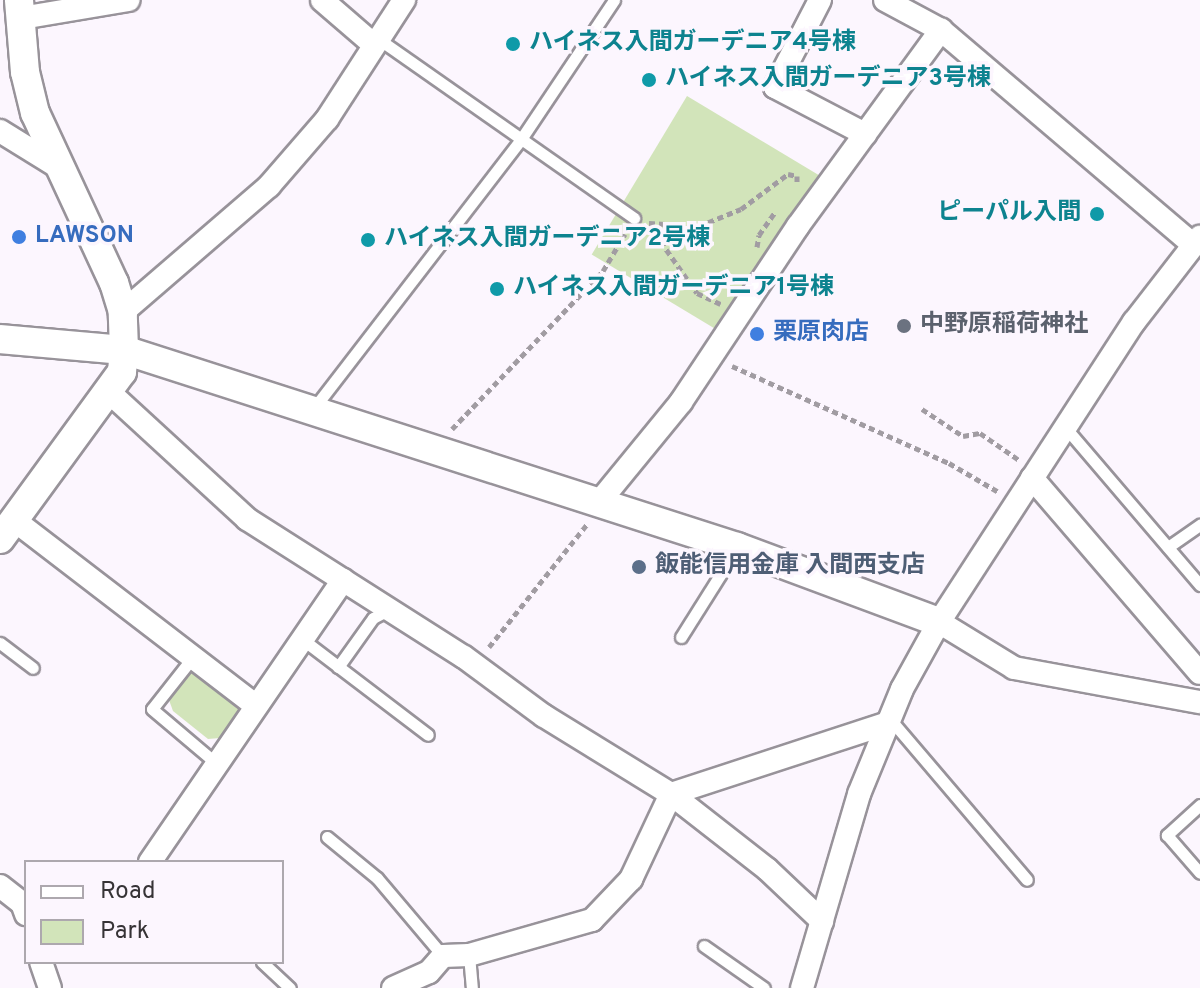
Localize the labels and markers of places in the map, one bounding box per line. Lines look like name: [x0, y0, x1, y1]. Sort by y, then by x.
place label: ハイネス入間ガーデニア4号棟: [529, 30, 856, 58]
marker: ハイネス入間ガーデニア4号棟: [504, 35, 522, 53]
place label: ハイネス入間ガーデニア3号棟: [665, 66, 991, 94]
marker: ハイネス入間ガーデニア3号棟: [640, 71, 658, 89]
place label: ピーパル入間: [937, 200, 1081, 228]
marker: ピーパル入間: [1088, 205, 1106, 223]
place label: LAWSON: [35, 223, 134, 251]
place label: ハイネス入間ガーデニア2号棟: [384, 226, 711, 254]
marker: LAWSON: [10, 228, 28, 246]
marker: ハイネス入間ガーデニア2号棟: [359, 231, 377, 249]
place label: ハイネス入間ガーデニア1号棟: [513, 275, 835, 303]
marker: ハイネス入間ガーデニア1号棟: [488, 280, 506, 298]
place label: 中野原稲荷神社: [920, 312, 1088, 340]
marker: 中野原稲荷神社: [895, 317, 913, 335]
place label: 栗原肉店: [773, 320, 869, 348]
marker: 栗原肉店: [748, 325, 766, 343]
place label: 飯能信用金庫 入間西支店: [655, 553, 925, 581]
marker: 飯能信用金庫 入間西支店: [630, 558, 648, 576]

